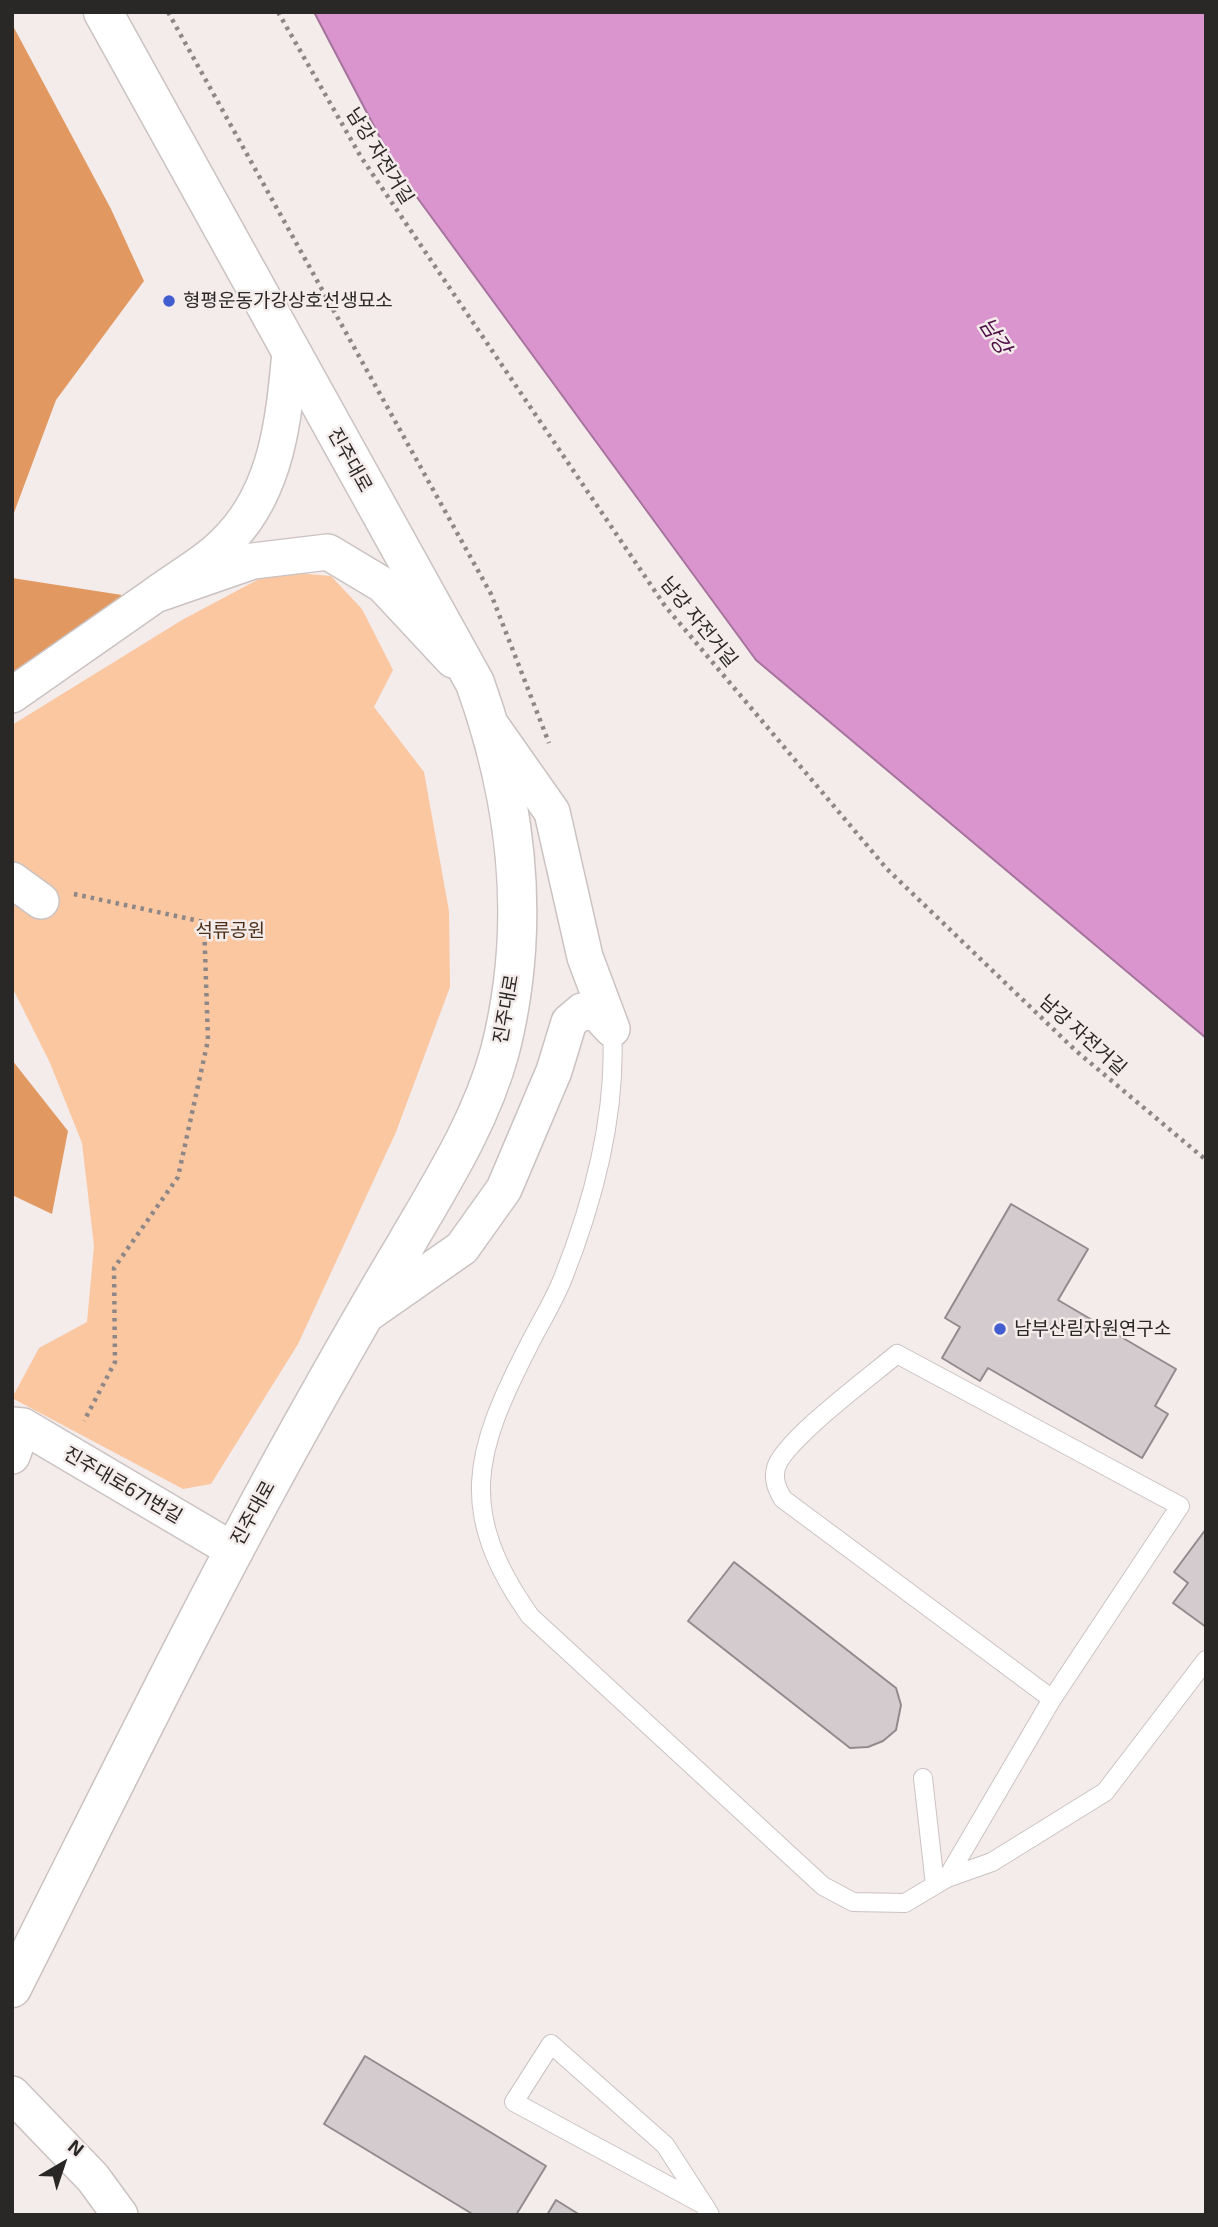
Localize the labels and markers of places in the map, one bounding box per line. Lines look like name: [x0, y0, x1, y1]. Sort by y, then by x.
place label: 형평운동가강상호선생묘소: [183, 290, 393, 312]
marker: 형평운동가강상호선생묘소: [161, 293, 177, 309]
place label: 남부산림자원연구소: [1014, 1318, 1171, 1340]
marker: 남부산림자원연구소: [992, 1321, 1008, 1337]

